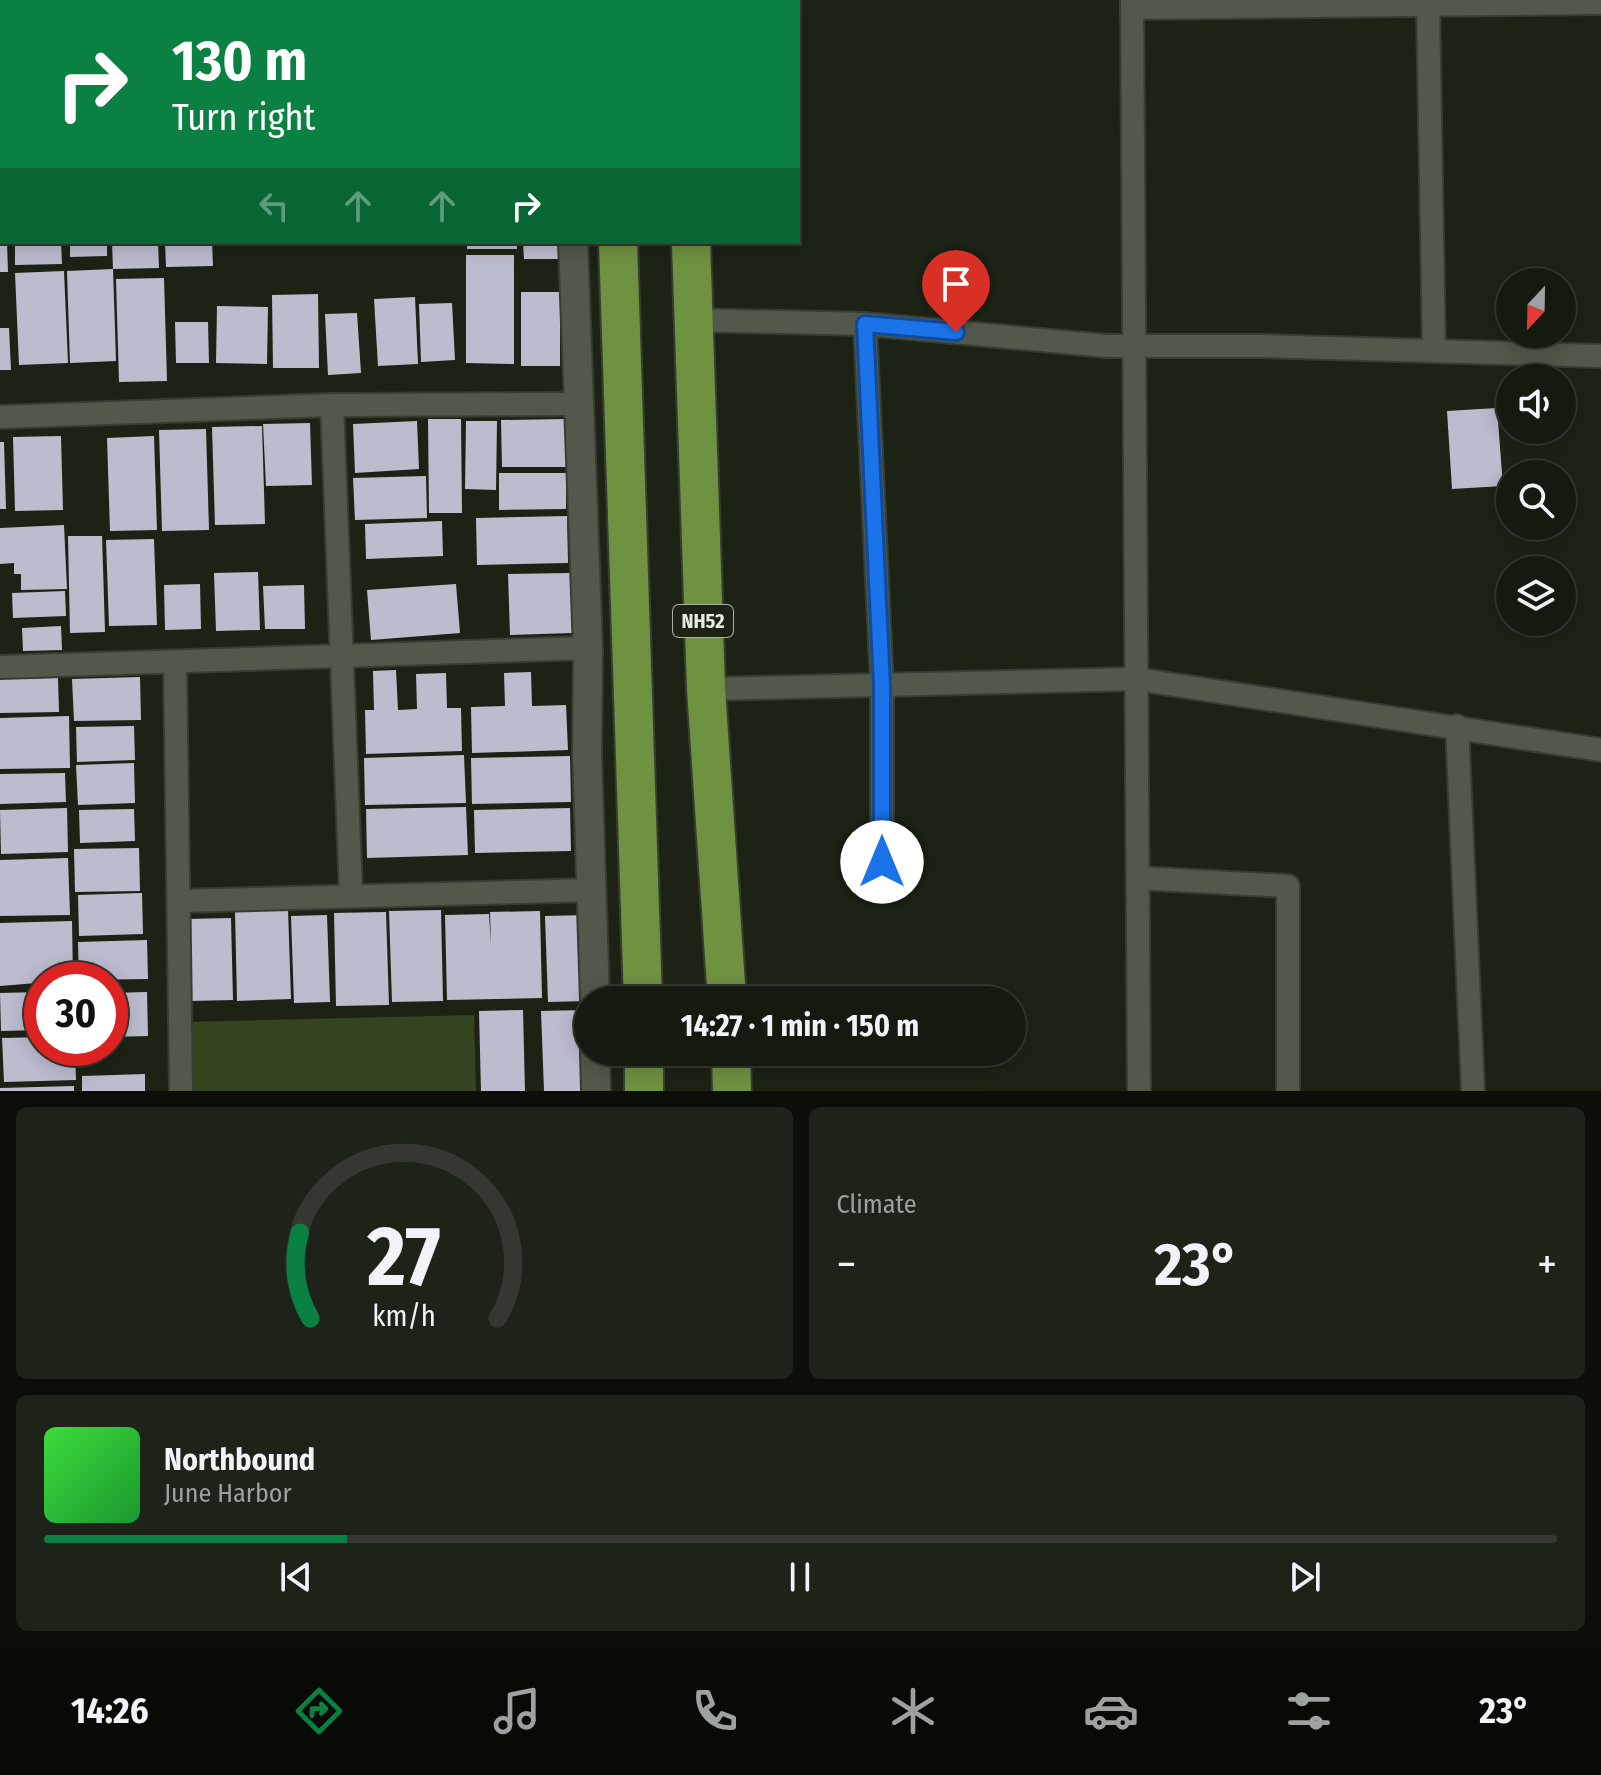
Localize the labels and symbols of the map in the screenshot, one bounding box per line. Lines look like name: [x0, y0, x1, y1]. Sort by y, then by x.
pin: [922, 250, 990, 332]
north arrow: [1496, 268, 1576, 348]
road number: NH52: [673, 605, 733, 637]
position arrow: [840, 820, 924, 904]
speed limit sign: 30: [24, 962, 128, 1066]

